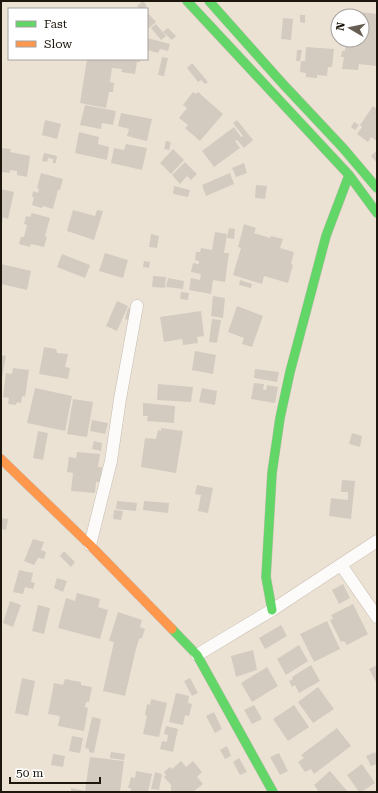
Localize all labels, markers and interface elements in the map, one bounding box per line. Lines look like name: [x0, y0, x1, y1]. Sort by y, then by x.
legend: [8, 8, 148, 60]
north arrow: [330, 8, 370, 48]
text: Fast: [44, 17, 68, 31]
text: N: [334, 21, 348, 32]
text: Slow: [44, 37, 72, 51]
scale bar: [10, 759, 100, 785]
text: 50 m: [16, 766, 43, 780]

